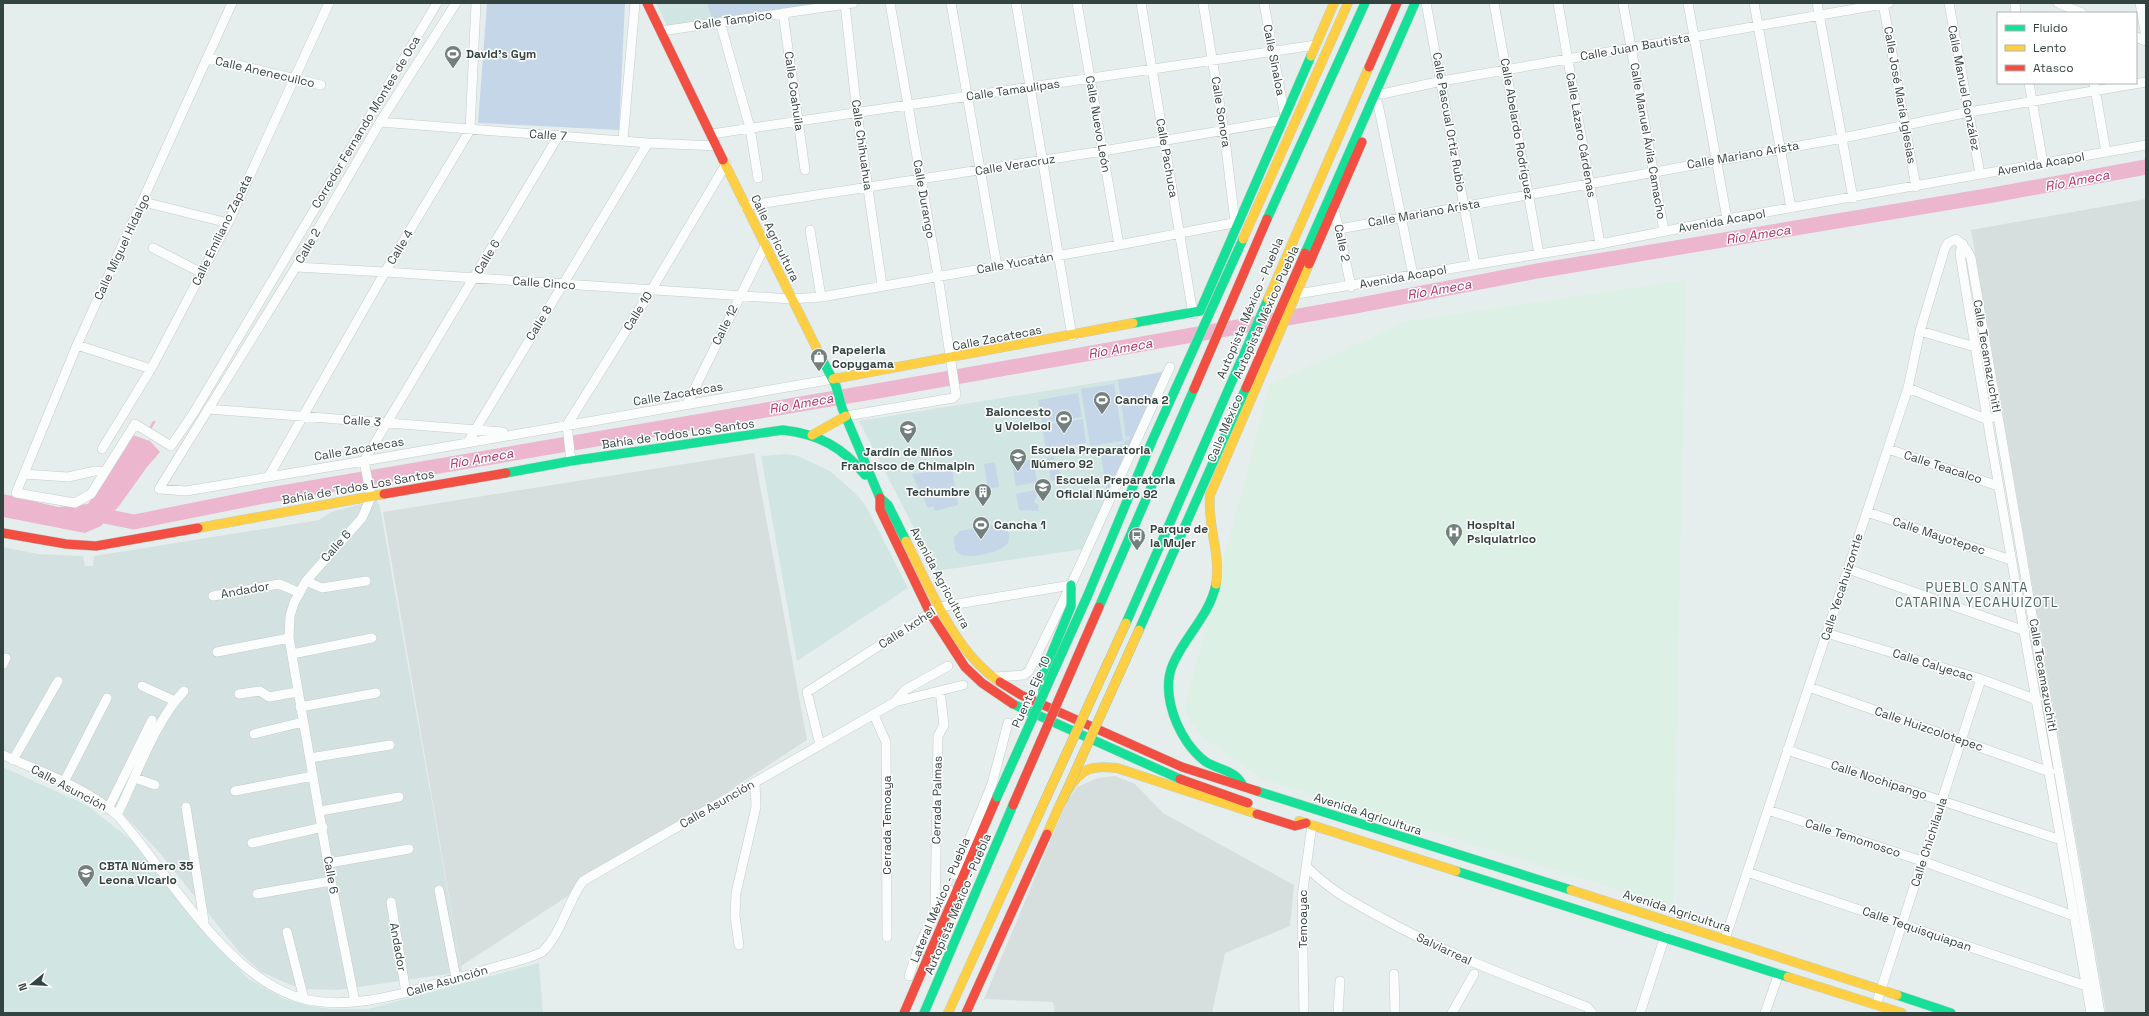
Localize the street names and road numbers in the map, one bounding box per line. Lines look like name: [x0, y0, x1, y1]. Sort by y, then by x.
street label: Calle Tampico: [693, 7, 773, 33]
street label: Calle Sinaloa: [1259, 23, 1289, 97]
street label: Calle Manuel González: [1944, 24, 1984, 152]
street label: Calle José María Iglesias: [1880, 25, 1920, 165]
street label: Calle Juan Bautista: [1579, 29, 1691, 65]
street label: Corredor Fernando Montes de Oca: [308, 33, 424, 211]
street label: Calle Coahuila: [781, 50, 808, 132]
street label: Calle Pascual Ortiz Rubio: [1429, 51, 1469, 193]
street label: Calle Anenecuilco: [214, 53, 316, 91]
street label: Calle Abelardo Rodríguez: [1497, 57, 1537, 201]
street label: Calle Manuel Ávila Camacho: [1626, 61, 1670, 221]
street label: Calle Lázaro Cárdenas: [1562, 71, 1600, 199]
street label: Calle Nuevo León: [1082, 74, 1114, 174]
street label: Calle Sonora: [1208, 75, 1235, 149]
street label: Calle Tamaulipas: [965, 76, 1061, 104]
street label: Calle Chihuahua: [848, 98, 876, 192]
street label: Calle Pachuca: [1152, 117, 1182, 199]
street label: Calle 7: [529, 126, 567, 144]
street label: Calle Mariano Arista: [1686, 137, 1800, 173]
street label: Avenida Acapol: [1996, 148, 2086, 180]
street label: Calle Veracruz: [974, 151, 1056, 179]
street label: Calle Durango: [909, 158, 939, 240]
street label: Calle Emiliano Zapata: [188, 172, 256, 288]
street label: Calle Miguel Hidalgo: [90, 191, 154, 303]
street label: Calle Agricultura: [747, 192, 803, 284]
street label: Calle Mariano Arista: [1367, 195, 1481, 231]
street label: Avenida Acapol: [1677, 205, 1767, 237]
street label: Calle 2: [1330, 223, 1354, 263]
street label: Calle 2: [292, 226, 324, 266]
street label: Calle 4: [383, 226, 417, 267]
street label: Autopista México - Puebla: [1213, 235, 1287, 381]
street label: Calle 6: [470, 237, 504, 277]
street label: Autopista México Puebla: [1229, 243, 1303, 381]
street label: Calle Yucatán: [975, 248, 1055, 278]
street label: Avenida Acapol: [1358, 261, 1448, 293]
street label: Calle Cinco: [512, 273, 576, 293]
street label: Calle 10: [620, 288, 656, 334]
street label: Calle Tecamazuchitl: [1969, 298, 2005, 414]
street label: Calle 12: [708, 302, 742, 348]
street label: Calle 8: [522, 303, 556, 343]
street label: Calle Zacatecas: [951, 321, 1043, 355]
street label: Calle Zacatecas: [632, 378, 724, 410]
street label: Calle México: [1203, 392, 1247, 464]
street label: Calle 3: [343, 412, 381, 430]
street label: Bahía de Todos Los Santos: [600, 415, 756, 453]
street label: Calle Zacatecas: [313, 433, 405, 465]
street label: Calle Teacalco: [1902, 447, 1984, 487]
street label: Bahía de Todos Los Santos: [281, 466, 435, 508]
street label: Calle Mayotepec: [1891, 513, 1987, 559]
street label: Avenida Agricultura: [906, 524, 974, 632]
street label: Calle 6: [317, 527, 355, 565]
street label: Calle Yecahuizontle: [1817, 531, 1867, 643]
street label: Andador: [219, 578, 271, 602]
street label: Calle Ixchel: [875, 604, 939, 652]
street label: Calle Tecamazuchitl: [2025, 617, 2061, 733]
street label: Calle Calyecac: [1891, 645, 1975, 685]
street label: Puente Eje 10: [1008, 654, 1054, 730]
street label: Calle Huizcolotepec: [1873, 703, 1985, 755]
street label: Cerrada Palmas: [928, 756, 946, 844]
street label: Calle Nochipango: [1829, 757, 1929, 803]
street label: Calle Asunción: [28, 761, 110, 815]
street label: Cerrada Temoaya: [879, 775, 895, 875]
street label: Calle Asunción: [677, 776, 757, 832]
street label: Avenida Agricultura: [1312, 789, 1424, 839]
street label: Calle Chichilaula: [1907, 795, 1951, 889]
street label: Calle Temomosco: [1803, 815, 1903, 861]
street label: Autopista México - Puebla: [921, 831, 995, 977]
street label: Lateral México - Puebla: [906, 835, 974, 965]
street label: Calle 6: [320, 855, 342, 895]
street label: Avenida Agricultura: [1621, 886, 1733, 936]
street label: Temoayac: [1295, 890, 1311, 948]
street label: Calle Tequisquiapan: [1860, 903, 1974, 955]
street label: Andador: [386, 921, 410, 973]
street label: Salviarreal: [1414, 929, 1474, 969]
street label: Calle Asunción: [404, 962, 490, 1000]

